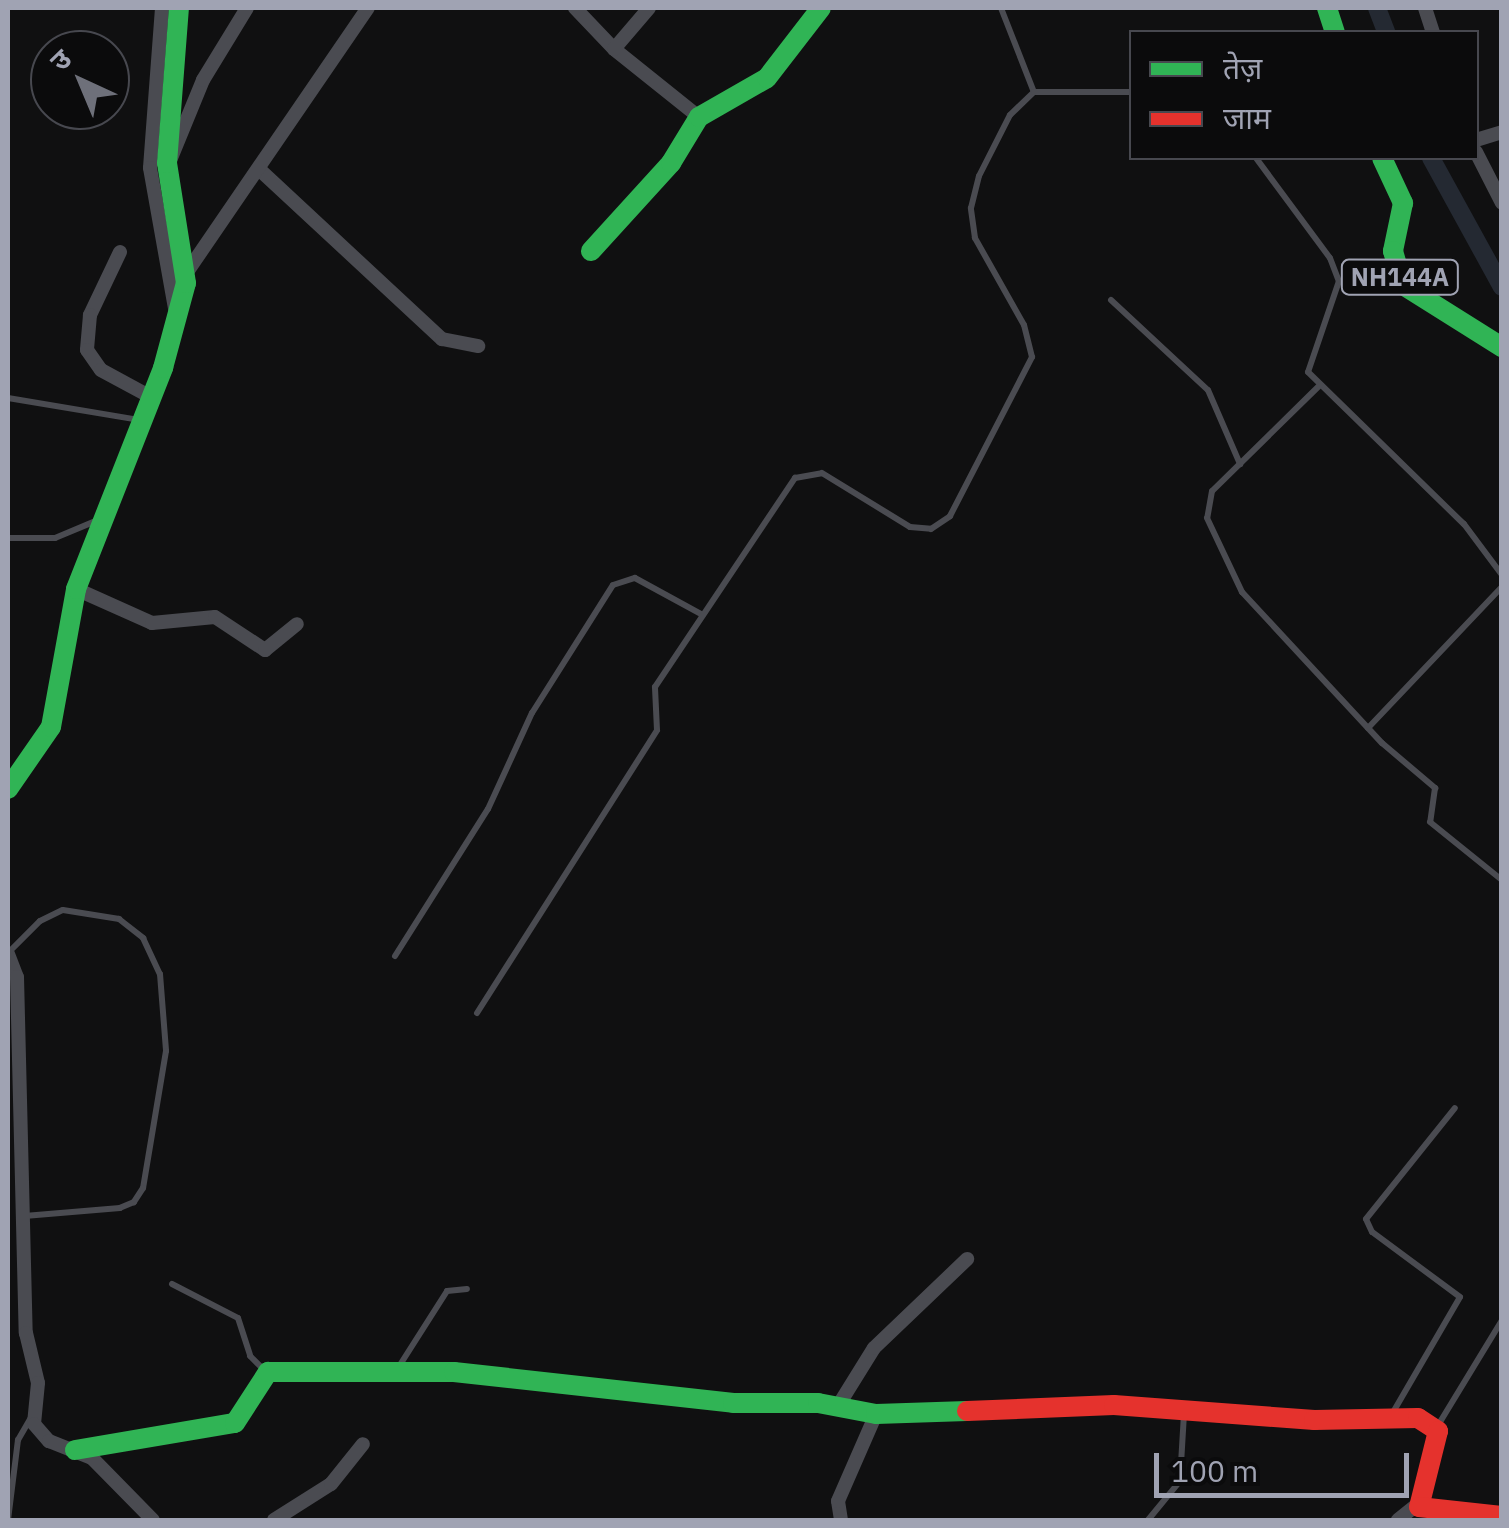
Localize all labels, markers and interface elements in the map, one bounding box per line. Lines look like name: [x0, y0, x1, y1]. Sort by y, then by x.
north arrow: [30, 30, 130, 130]
legend: [1129, 30, 1479, 160]
text: उ: [41, 41, 79, 79]
text: तेज़: [1223, 48, 1262, 87]
text: जाम: [1223, 98, 1271, 137]
road number: NH144A: [1340, 257, 1460, 297]
scale bar: [1159, 1433, 1414, 1495]
text: 100 m: [1171, 1451, 1258, 1490]

